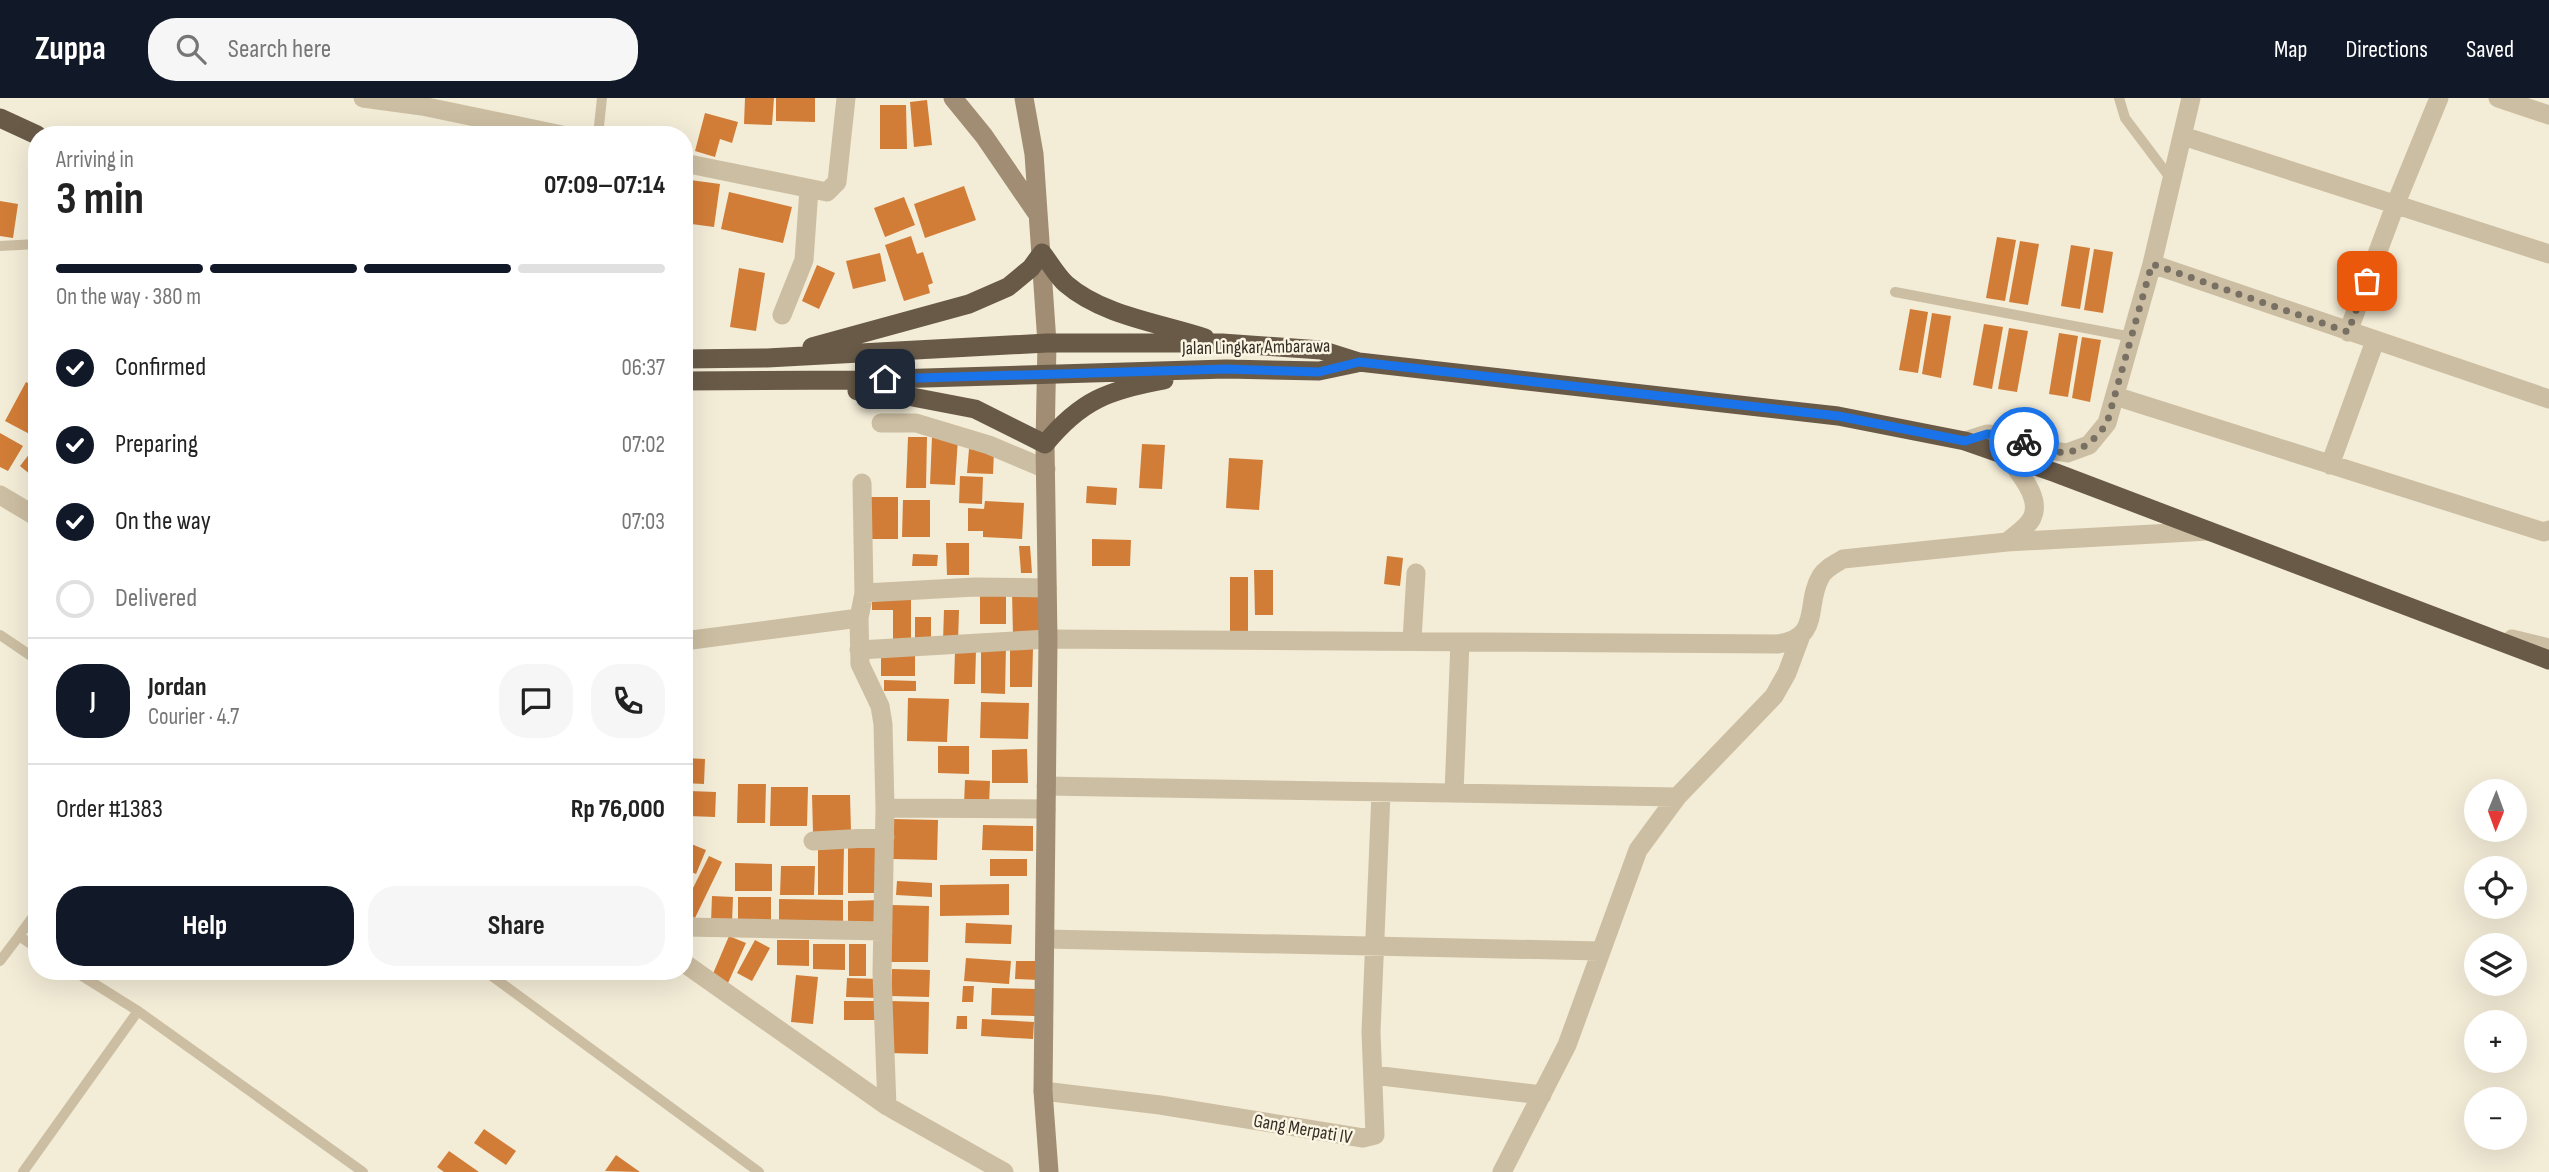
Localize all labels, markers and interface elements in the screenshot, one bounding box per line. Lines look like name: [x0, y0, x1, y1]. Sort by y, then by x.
search box: [148, 18, 638, 81]
text: Zuppa: [35, 29, 106, 69]
icon: search: [172, 30, 210, 68]
text: Search here: [228, 34, 331, 65]
text: Map: [2274, 35, 2307, 64]
text: Directions: [2345, 35, 2428, 64]
text: Saved: [2466, 35, 2514, 64]
text: Arriving in: [56, 146, 134, 174]
text: 07:09–07:14: [544, 170, 665, 201]
text: 3 min: [56, 172, 144, 227]
pin: [2337, 251, 2397, 311]
icon: bag: [2348, 262, 2386, 300]
text: On the way · 380 m: [56, 283, 201, 311]
street label: Jalan Lingkar Ambarawa: [1181, 335, 1330, 360]
icon: check: [56, 349, 94, 387]
pin: [855, 349, 915, 409]
text: Confirmed: [115, 352, 206, 383]
text: 06:37: [621, 354, 665, 382]
icon: home: [866, 360, 904, 398]
courier: [1989, 407, 2059, 477]
icon: bike: [2005, 423, 2043, 461]
icon: check: [56, 426, 94, 464]
text: Preparing: [115, 429, 198, 460]
text: 07:02: [622, 431, 665, 459]
icon: check: [56, 503, 94, 541]
text: On the way: [115, 506, 211, 537]
text: 07:03: [622, 508, 665, 536]
text: Delivered: [115, 583, 197, 614]
button: chat: [499, 664, 573, 738]
button: phone: [591, 664, 665, 738]
text: Jordan: [148, 672, 206, 703]
text: J: [90, 686, 96, 717]
text: Courier · 4.7: [148, 703, 239, 731]
north arrow: [2464, 779, 2527, 842]
map controls: [2464, 779, 2527, 1150]
text: Order #1383: [56, 794, 163, 825]
text: Rp 76,000: [571, 794, 665, 825]
button: locate: [2464, 856, 2527, 919]
button: Help: [56, 886, 354, 966]
button: Share: [368, 886, 665, 966]
button: layers: [2464, 933, 2527, 996]
button: +: [2464, 1010, 2527, 1073]
button: −: [2464, 1087, 2527, 1150]
street label: Gang Merpati IV: [1252, 1109, 1354, 1150]

